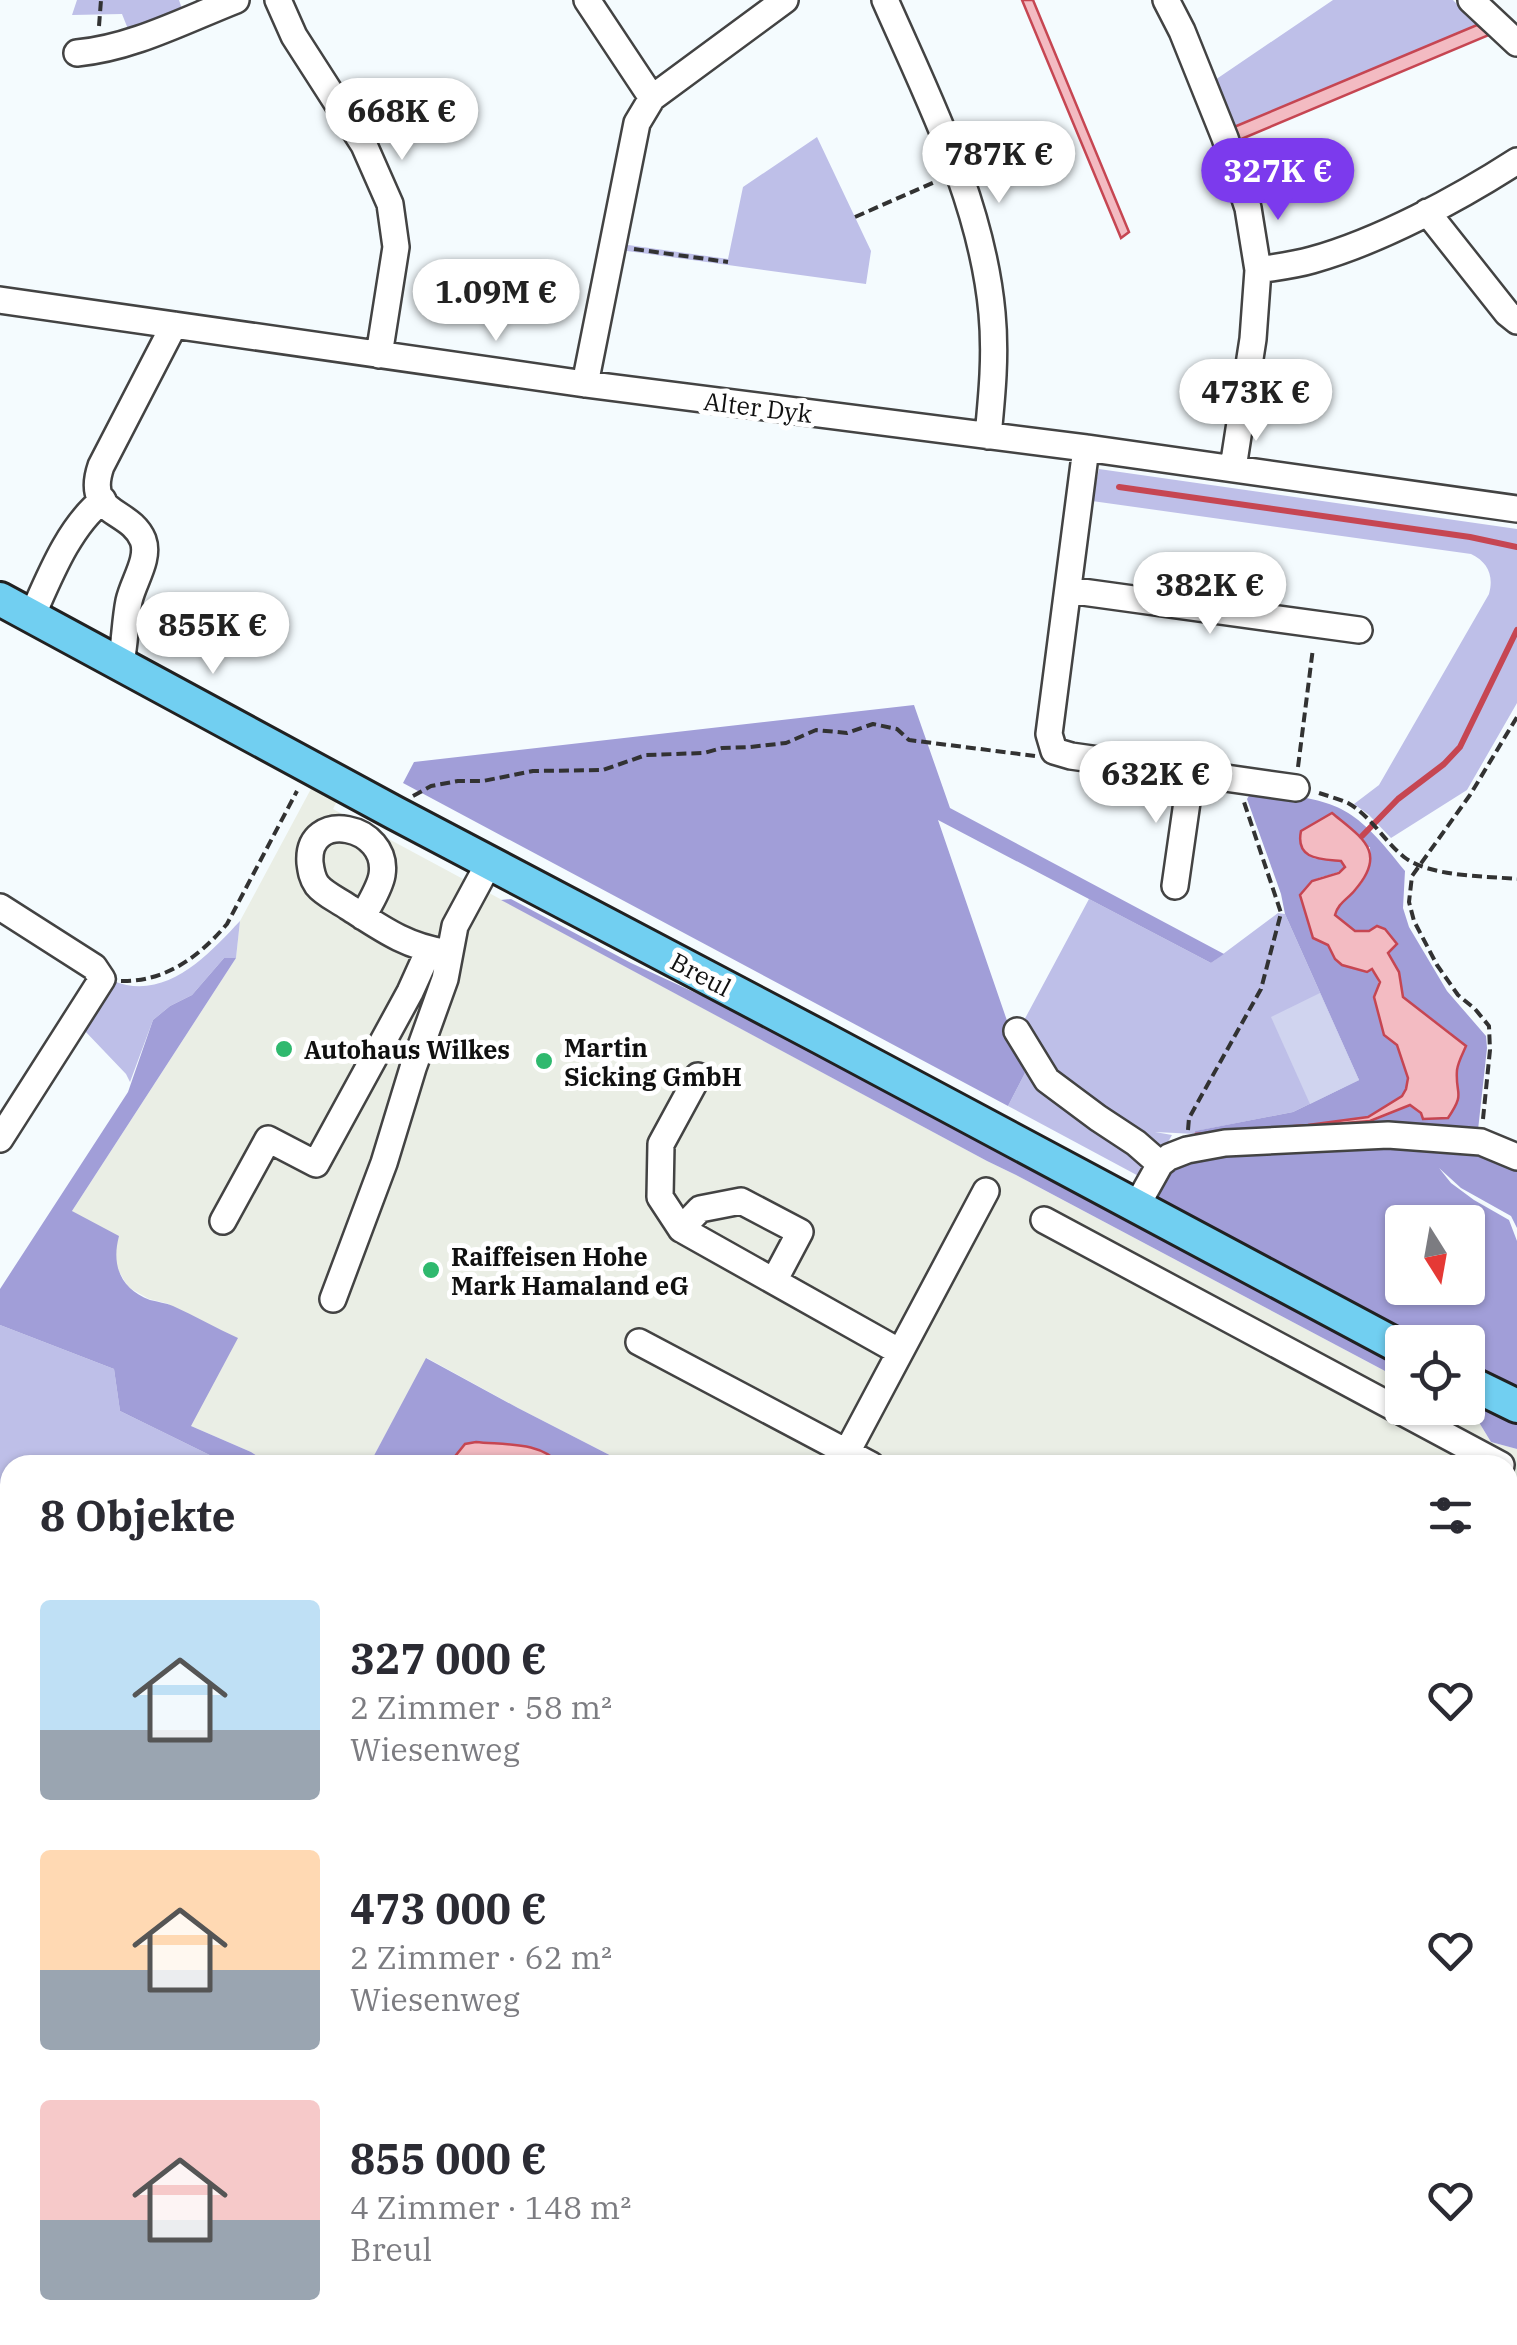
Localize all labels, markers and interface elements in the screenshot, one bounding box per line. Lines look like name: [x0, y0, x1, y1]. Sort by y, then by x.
pin: 668K €: [321, 78, 483, 163]
text: 668K €: [347, 89, 457, 131]
pin: 787K €: [918, 121, 1080, 206]
text: 787K €: [944, 132, 1054, 174]
pin: 327K €: [1197, 138, 1359, 223]
text: 327K €: [1223, 149, 1333, 191]
pin: 1.09M €: [404, 259, 588, 344]
text: 1.09M €: [435, 270, 557, 312]
pin: 473K €: [1175, 359, 1337, 444]
text: 473K €: [1201, 370, 1311, 412]
street label: Alter Dyk: [702, 384, 815, 430]
pin: 382K €: [1129, 552, 1291, 637]
text: 382K €: [1155, 563, 1265, 605]
pin: 855K €: [132, 592, 294, 677]
text: 855K €: [158, 603, 268, 645]
pin: 632K €: [1075, 741, 1237, 826]
text: 632K €: [1101, 752, 1211, 794]
street label: Breul: [665, 944, 737, 1004]
place label: Martin Sicking GmbH: [564, 1031, 742, 1093]
place label: Autohaus Wilkes: [304, 1033, 510, 1066]
marker: Autohaus Wilkes: [273, 1038, 295, 1060]
marker: Martin Sicking GmbH: [533, 1050, 555, 1072]
north arrow: [1385, 1205, 1485, 1305]
map controls: [1385, 1205, 1485, 1425]
place label: Raiffeisen Hohe Mark Hamaland eG: [451, 1240, 689, 1302]
marker: Raiffeisen Hohe Mark Hamaland eG: [420, 1259, 442, 1281]
button: locate: [1385, 1325, 1485, 1425]
text: 8 Objekte: [40, 1488, 236, 1543]
icon: filters: [1423, 1488, 1478, 1543]
text: 327 000 €: [350, 1631, 547, 1686]
icon: home: [120, 1640, 240, 1760]
icon: heart: [1423, 1673, 1478, 1728]
text: 2 Zimmer · 58 m²: [350, 1686, 612, 1728]
text: Wiesenweg: [350, 1728, 520, 1770]
text: 473 000 €: [350, 1881, 547, 1936]
icon: home: [120, 1890, 240, 2010]
icon: heart: [1423, 1923, 1478, 1978]
text: 2 Zimmer · 62 m²: [350, 1936, 612, 1978]
text: Wiesenweg: [350, 1978, 520, 2020]
text: 855 000 €: [350, 2131, 547, 2186]
icon: home: [120, 2140, 240, 2260]
icon: heart: [1423, 2173, 1478, 2228]
text: 4 Zimmer · 148 m²: [350, 2186, 631, 2228]
text: Breul: [350, 2228, 432, 2270]

